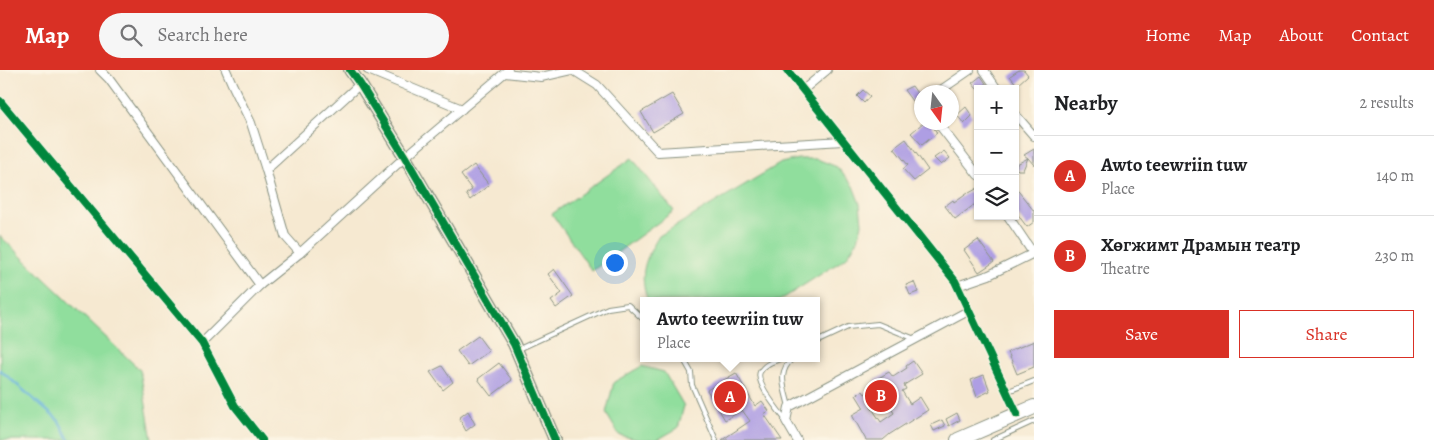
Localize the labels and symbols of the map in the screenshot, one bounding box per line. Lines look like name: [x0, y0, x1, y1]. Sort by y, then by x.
north arrow: [914, 85, 959, 130]
your location: [602, 250, 628, 276]
pin: B: [865, 377, 897, 415]
pin: A: [714, 378, 746, 416]

